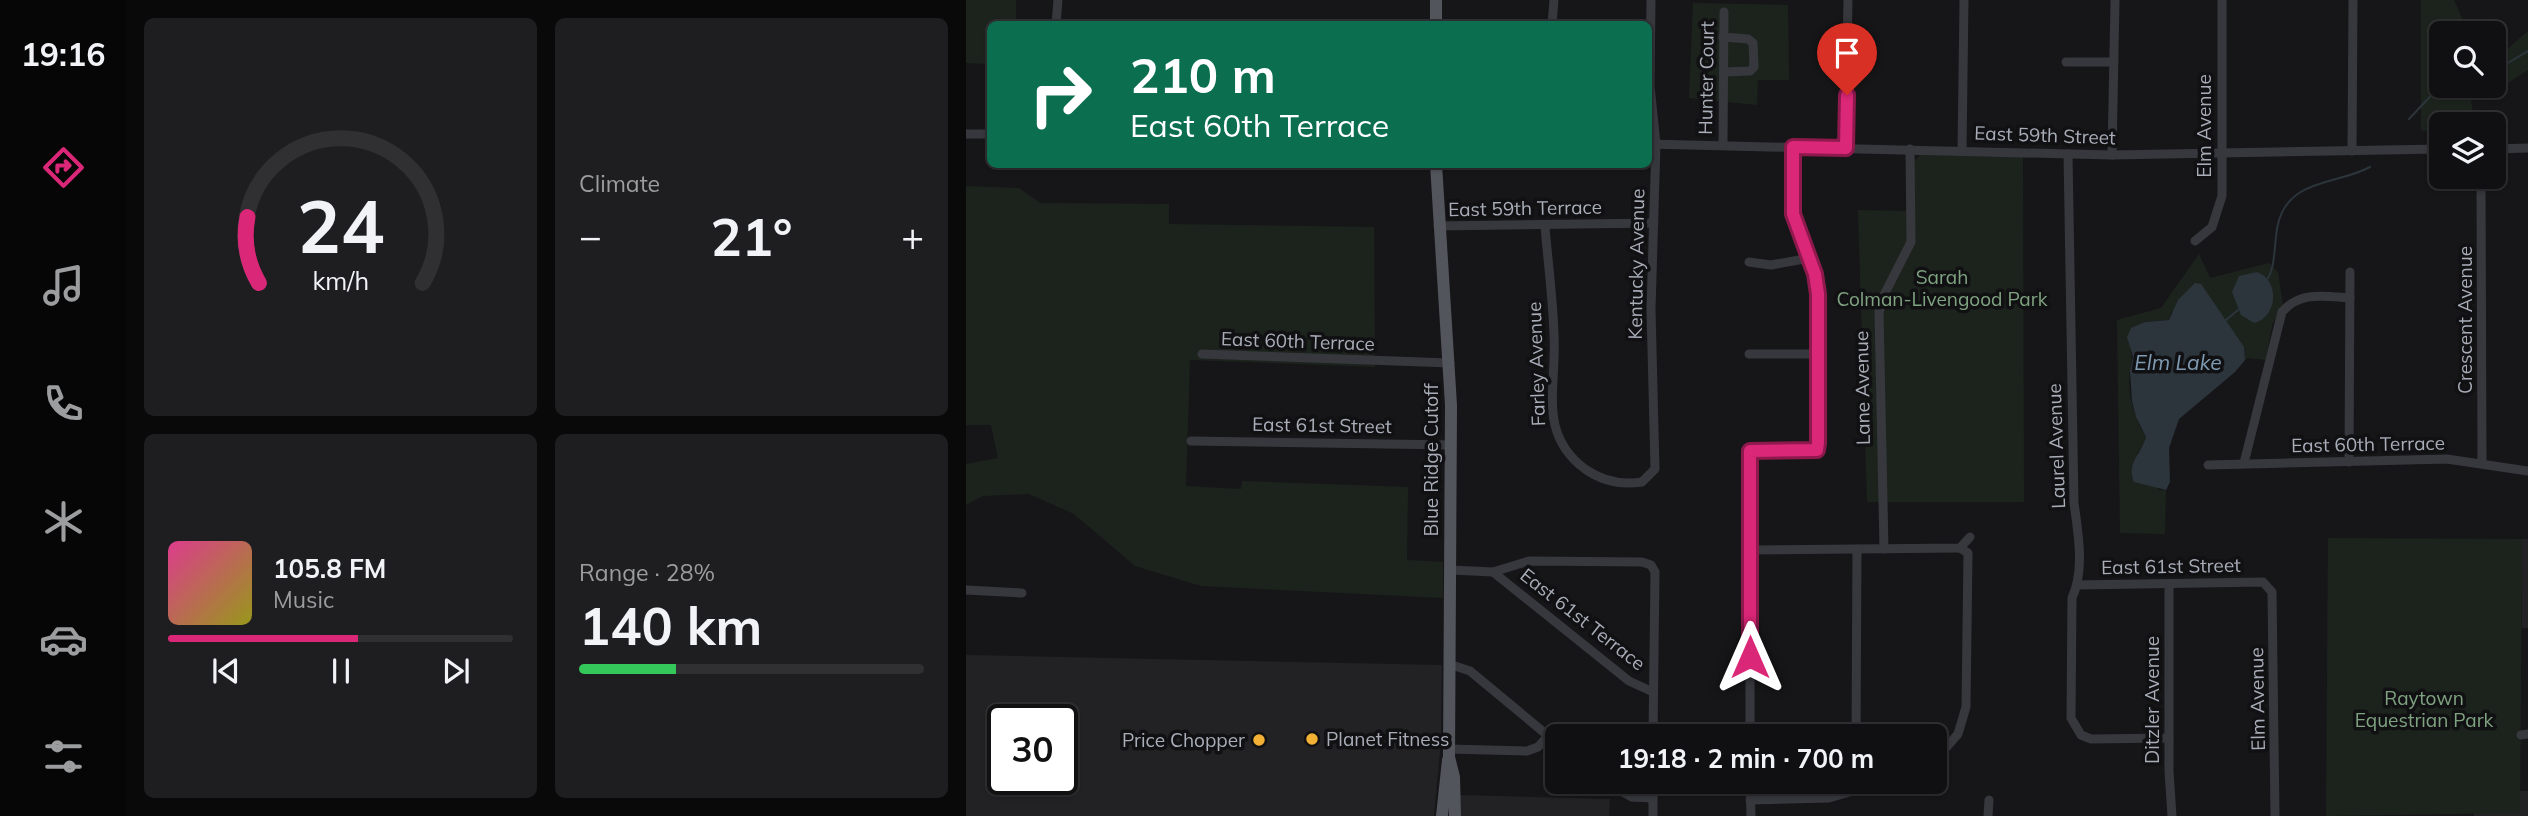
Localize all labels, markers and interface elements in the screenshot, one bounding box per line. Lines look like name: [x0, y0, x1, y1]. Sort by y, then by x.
street label: Hunter Court: [1693, 21, 1719, 135]
map controls: [2429, 21, 2506, 189]
button: search: [2429, 21, 2506, 98]
pin: [1817, 23, 1877, 95]
text: 19:16: [21, 34, 105, 74]
icon: arrive: [1828, 34, 1866, 72]
text: 210 m: [1130, 44, 1276, 105]
icon: right: [1015, 49, 1106, 140]
street label: Elm Avenue: [2192, 74, 2216, 178]
text: East 60th Terrace: [1130, 105, 1389, 145]
button: layers: [2429, 112, 2506, 189]
street label: East 59th Street: [1974, 121, 2116, 149]
icon: directions: [39, 143, 88, 192]
text: Climate: [579, 169, 660, 198]
text: 24: [297, 180, 384, 271]
street label: Kentucky Avenue: [1623, 188, 1649, 340]
street label: East 59th Terrace: [1448, 195, 1602, 221]
text: 21°: [710, 204, 793, 269]
text: −: [579, 212, 602, 260]
text: +: [901, 212, 924, 260]
street label: Crescent Avenue: [2453, 246, 2477, 394]
icon: music: [39, 261, 88, 310]
text: km/h: [312, 265, 369, 296]
park label: Sarah Colman-Livengood Park: [1837, 265, 2048, 311]
street label: Farley Avenue: [1522, 301, 1550, 427]
street label: East 60th Terrace: [1221, 326, 1375, 356]
street label: Lane Avenue: [1849, 331, 1875, 445]
water label: Elm Lake: [2134, 349, 2222, 375]
icon: phone: [39, 379, 88, 428]
street label: Blue Ridge Cutoff: [1419, 383, 1443, 537]
street label: Laurel Avenue: [2042, 383, 2070, 509]
street label: East 61st Street: [1252, 412, 1392, 438]
street label: East 60th Terrace: [2291, 431, 2445, 457]
icon: climate: [39, 497, 88, 546]
text: 105.8 FM: [273, 552, 386, 585]
street label: East 61st Street: [2101, 553, 2241, 579]
text: Range · 28%: [579, 558, 715, 587]
street label: East 61st Terrace: [1516, 563, 1650, 675]
text: Music: [273, 585, 334, 614]
text: 140 km: [579, 593, 762, 658]
icon: car: [39, 615, 88, 664]
position arrow: [1713, 620, 1787, 694]
street label: Ditzler Avenue: [2140, 636, 2164, 764]
street label: Elm Avenue: [2244, 647, 2270, 751]
icon: previous: [207, 652, 245, 690]
icon: pause: [322, 652, 360, 690]
icon: next: [437, 652, 475, 690]
park label: Raytown Equestrian Park: [2355, 686, 2494, 732]
speed limit sign: 30: [987, 704, 1078, 795]
place label: Planet Fitness: [1326, 727, 1450, 751]
place label: Price Chopper: [1122, 728, 1245, 752]
marker: Planet Fitness: [1304, 731, 1320, 747]
icon: filters: [39, 732, 88, 781]
marker: Price Chopper: [1251, 732, 1267, 748]
text: 19:18 · 2 min · 700 m: [1618, 742, 1874, 775]

